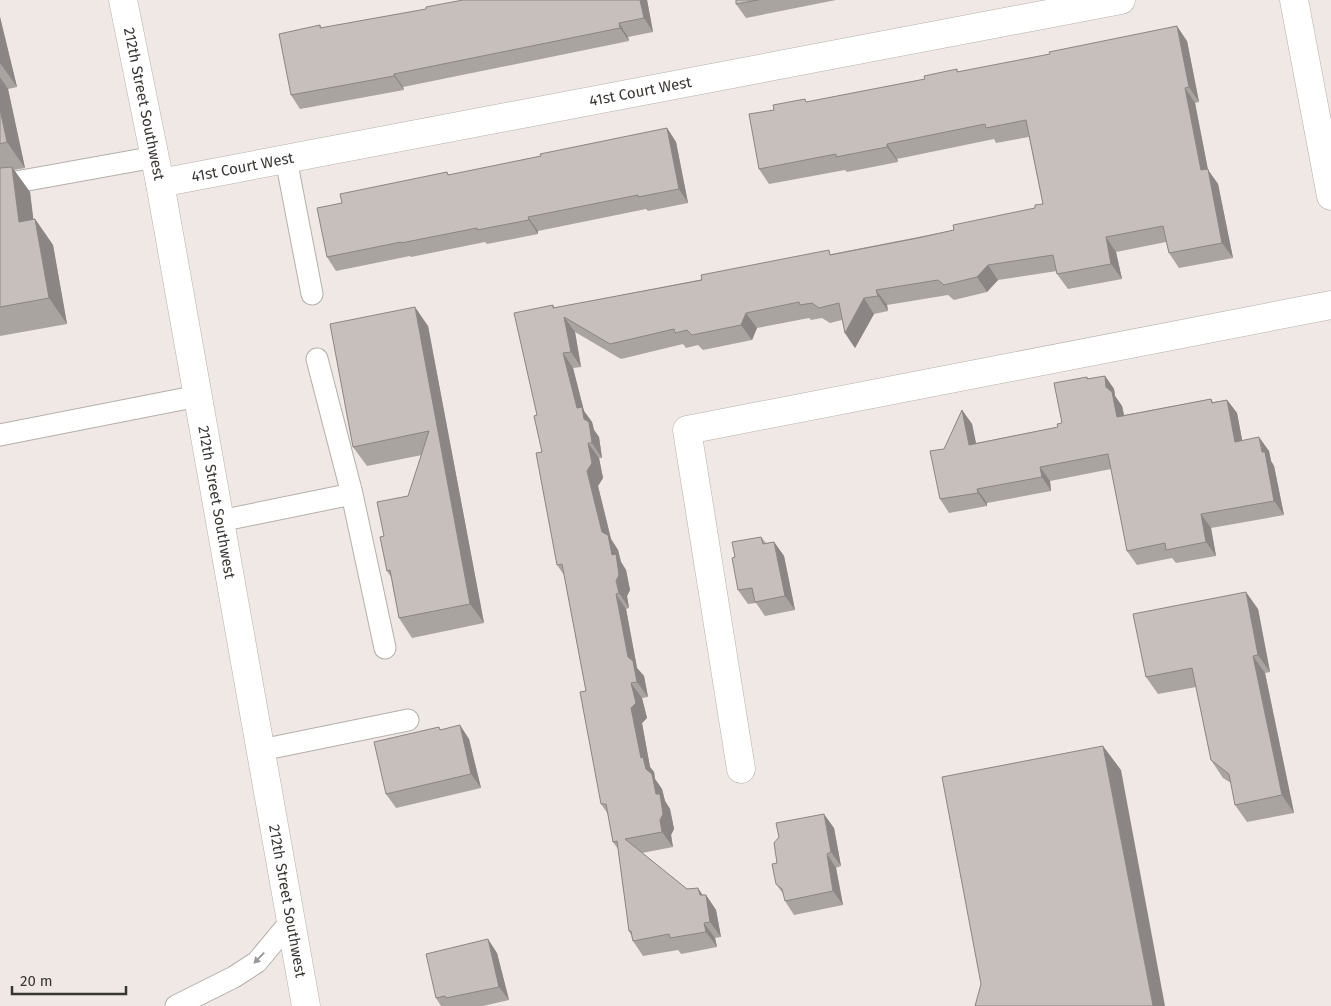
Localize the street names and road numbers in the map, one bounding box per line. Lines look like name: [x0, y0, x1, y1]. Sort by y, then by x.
street label: 212th Street Southwest: [120, 26, 168, 182]
street label: 41st Court West: [588, 73, 694, 110]
street label: 41st Court West: [190, 149, 296, 186]
street label: 212th Street Southwest: [194, 424, 239, 581]
street label: 212th Street Southwest: [265, 823, 310, 980]

